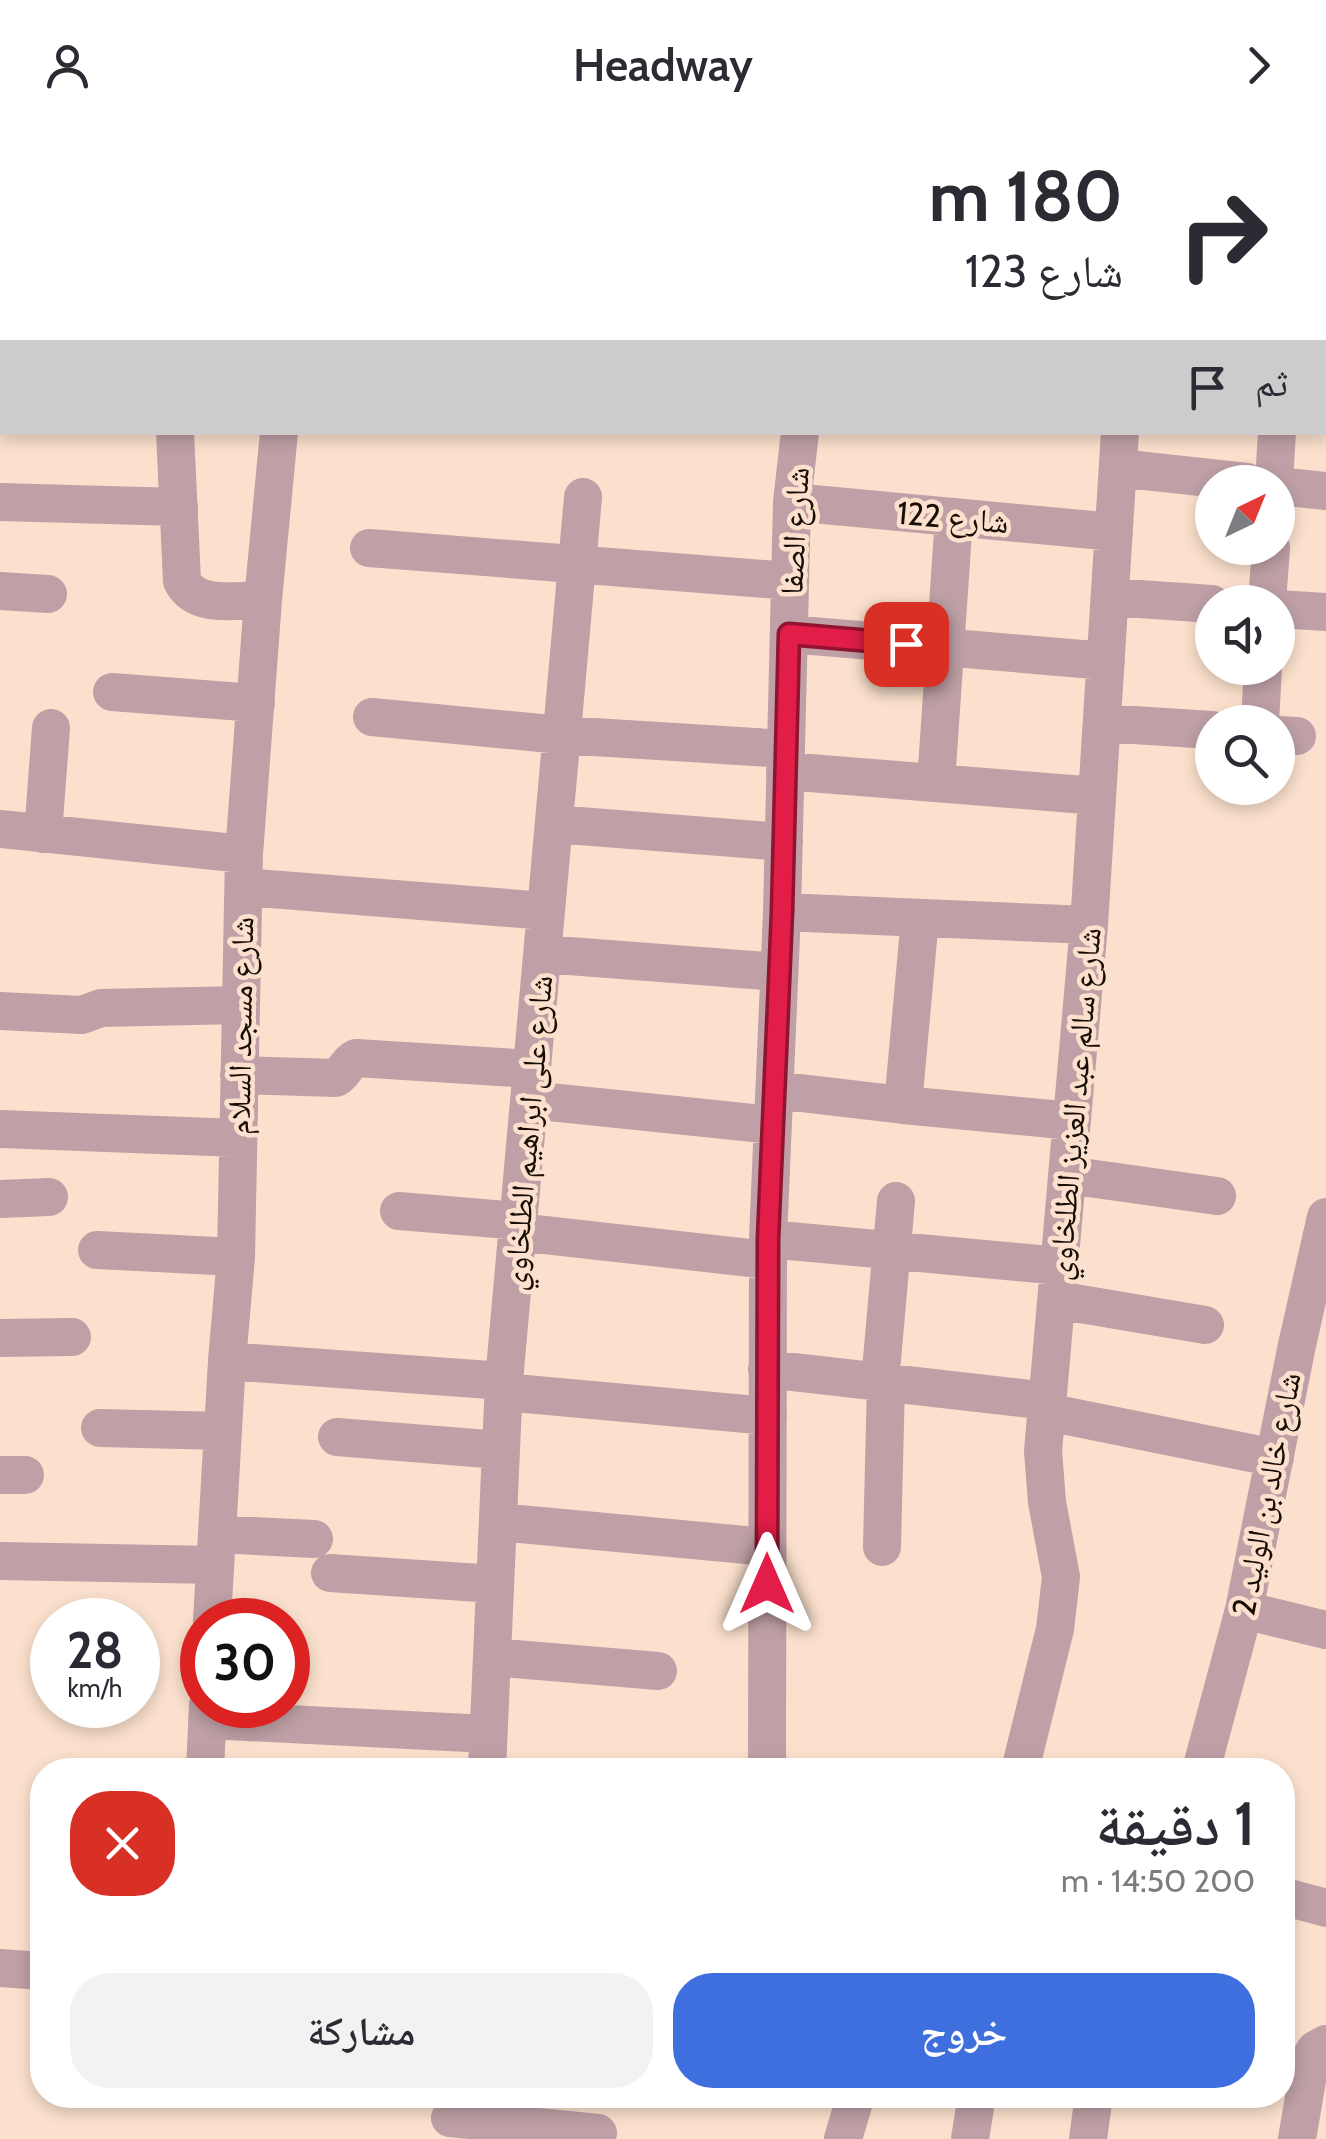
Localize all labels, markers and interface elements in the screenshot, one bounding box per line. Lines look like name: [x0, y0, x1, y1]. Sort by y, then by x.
icon: person: [40, 38, 95, 93]
text: Headway: [573, 38, 753, 92]
icon: forward: [1231, 38, 1286, 93]
text: 180 m: [929, 153, 1123, 239]
icon: right: [1158, 170, 1288, 300]
text: شارع 123: [965, 244, 1123, 298]
text: ثم: [1255, 359, 1288, 406]
icon: arrive: [1180, 360, 1235, 415]
north arrow: [1195, 465, 1295, 565]
map controls: [1195, 465, 1295, 805]
street label: شارع الصفا: [771, 466, 818, 596]
street label: شارع 122: [895, 493, 1010, 542]
button: sound: [1195, 585, 1295, 685]
pin: [864, 602, 949, 687]
icon: arrive: [879, 617, 934, 672]
button: search: [1195, 705, 1295, 805]
street label: شارع مسجد السلام: [219, 917, 263, 1136]
street label: شارع سالم عبد العزيز الطلخاوي: [1039, 926, 1115, 1283]
street label: شارع على ابراهيم الطلخاوي: [494, 974, 566, 1293]
street label: شارع خالد بن الوليد 2: [1223, 1369, 1310, 1619]
position arrow: [715, 1532, 819, 1636]
speed limit sign: 30: [180, 1598, 310, 1728]
text: 28: [67, 1620, 123, 1681]
text: km/h: [68, 1673, 122, 1703]
text: 1 دقيقة: [1096, 1787, 1255, 1860]
button: close: [70, 1791, 175, 1896]
text: 200 m · 14:50: [1061, 1861, 1255, 1900]
button: مشاركة: [70, 1973, 653, 2088]
button: خروج: [673, 1973, 1255, 2088]

